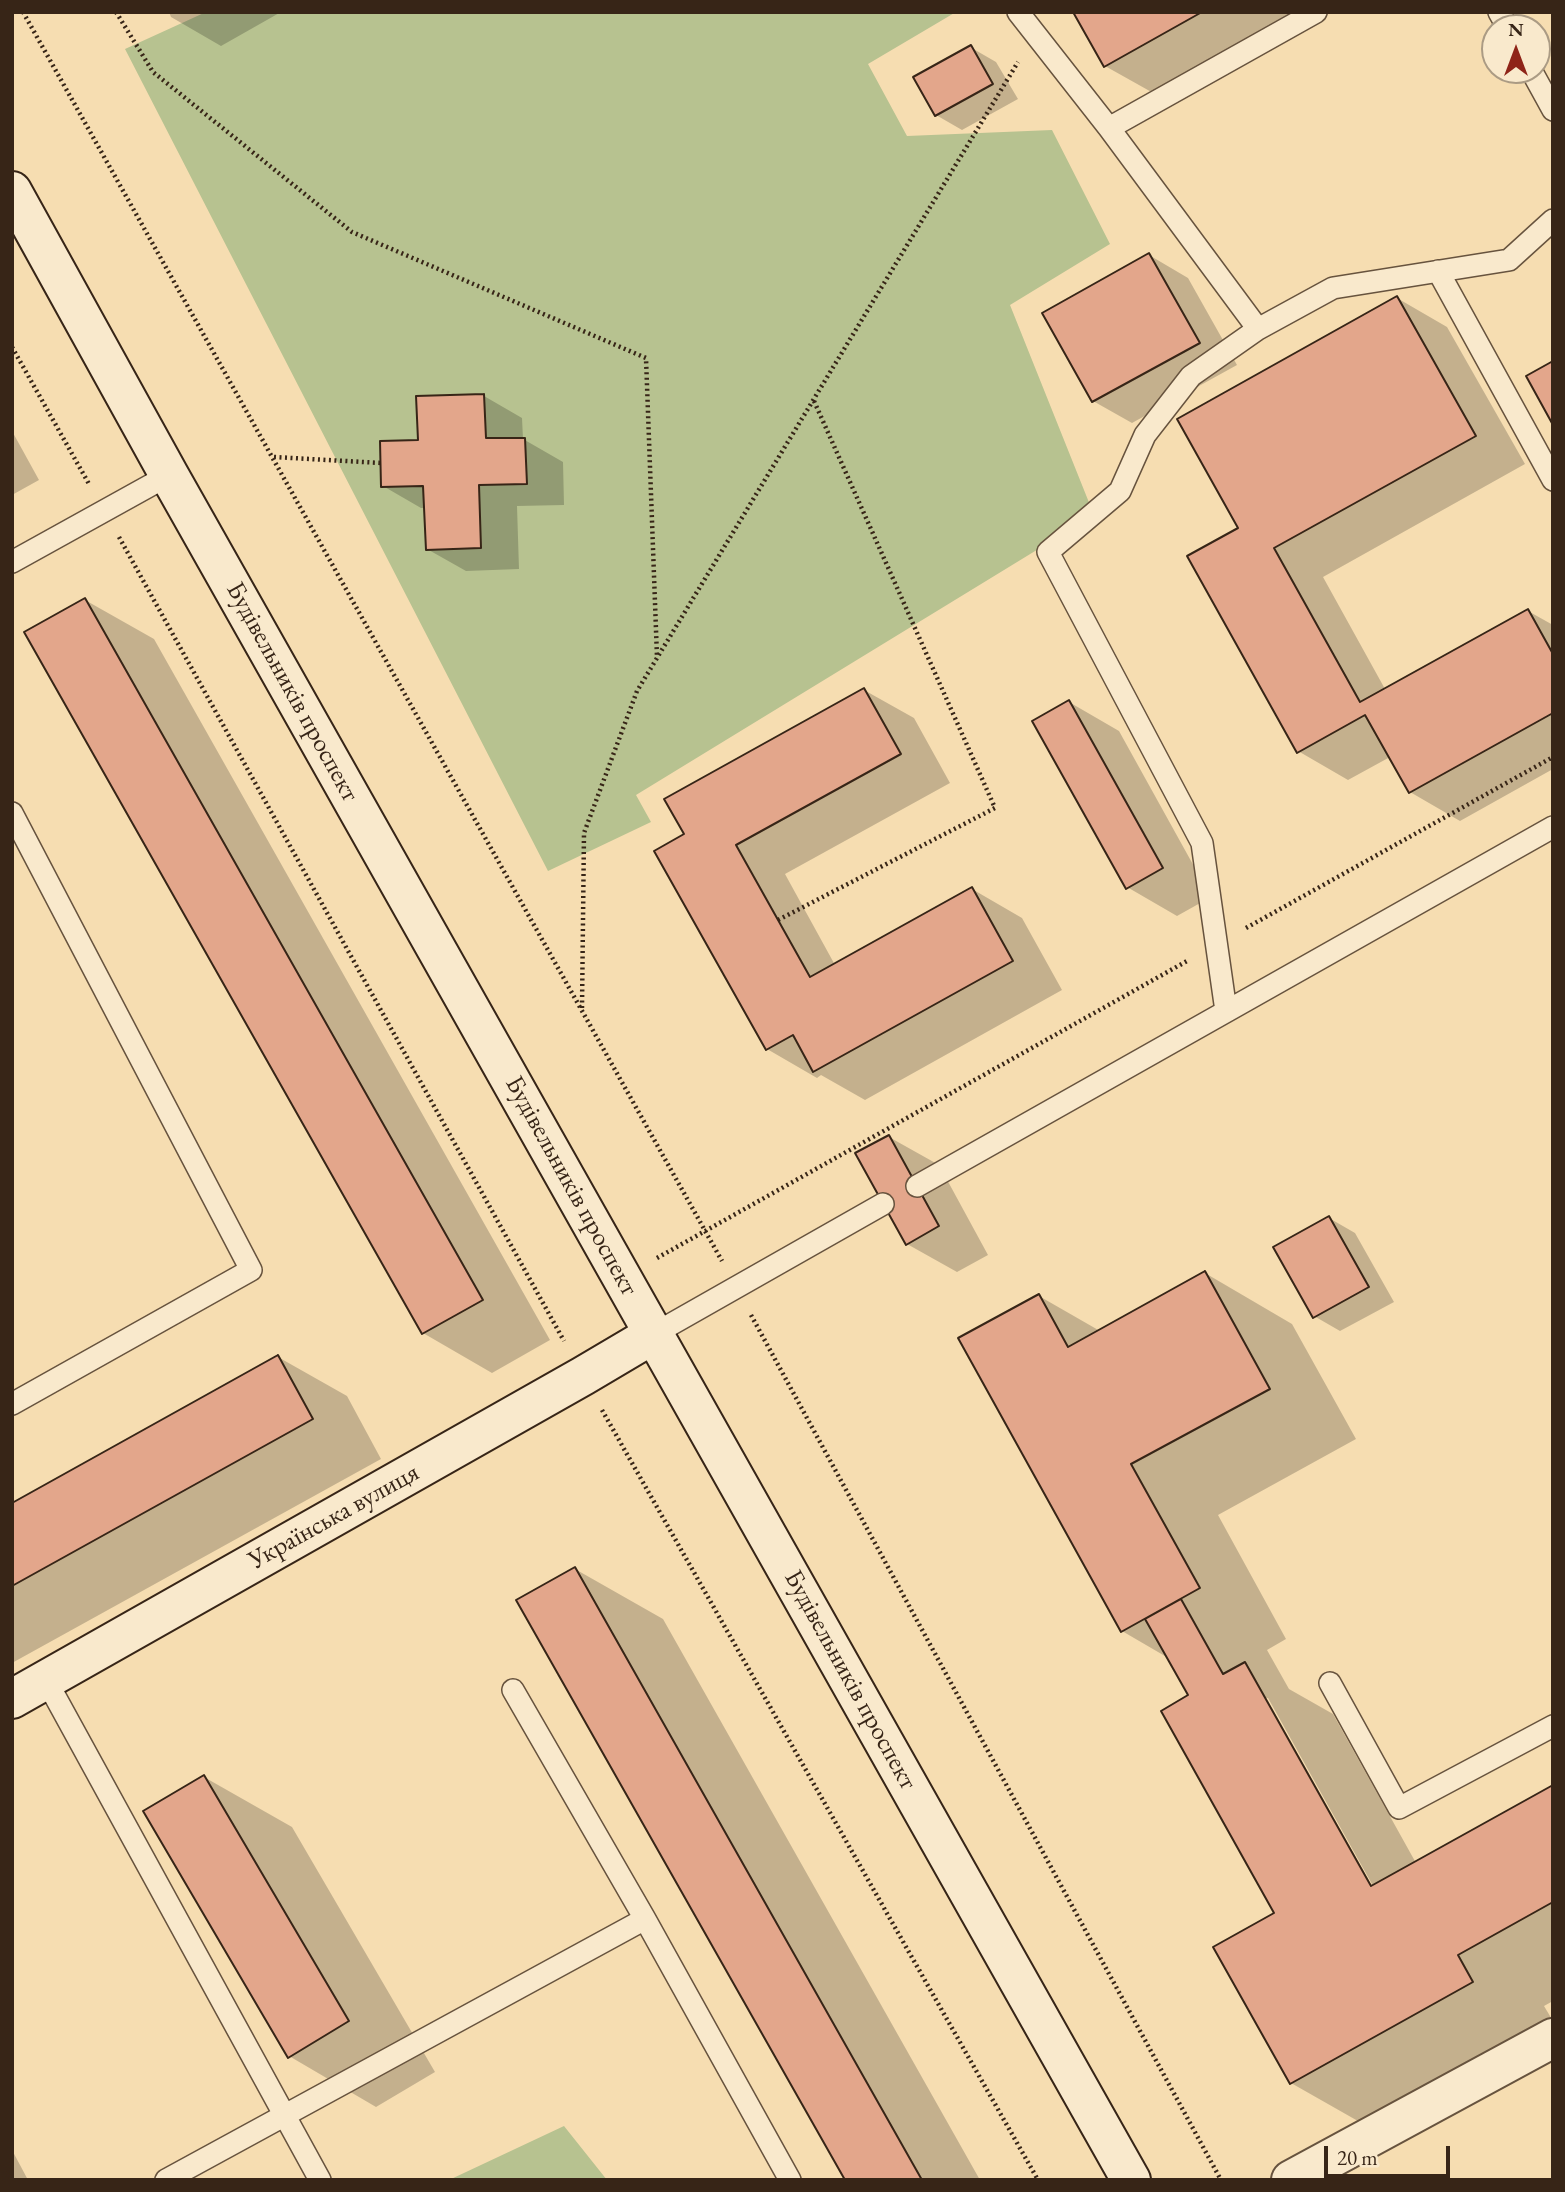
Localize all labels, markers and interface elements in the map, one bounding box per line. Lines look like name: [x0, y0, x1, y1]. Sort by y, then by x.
north arrow: [1481, 14, 1551, 84]
text: N: [1508, 17, 1524, 42]
street label: Будівельників проспект: [219, 577, 365, 807]
street label: Будівельників проспект: [498, 1071, 644, 1301]
street label: Українська вулиця: [243, 1457, 425, 1577]
street label: Будівельників проспект: [777, 1565, 923, 1795]
scale bar: [1327, 2132, 1453, 2176]
text: 20 m: [1337, 2144, 1378, 2171]

